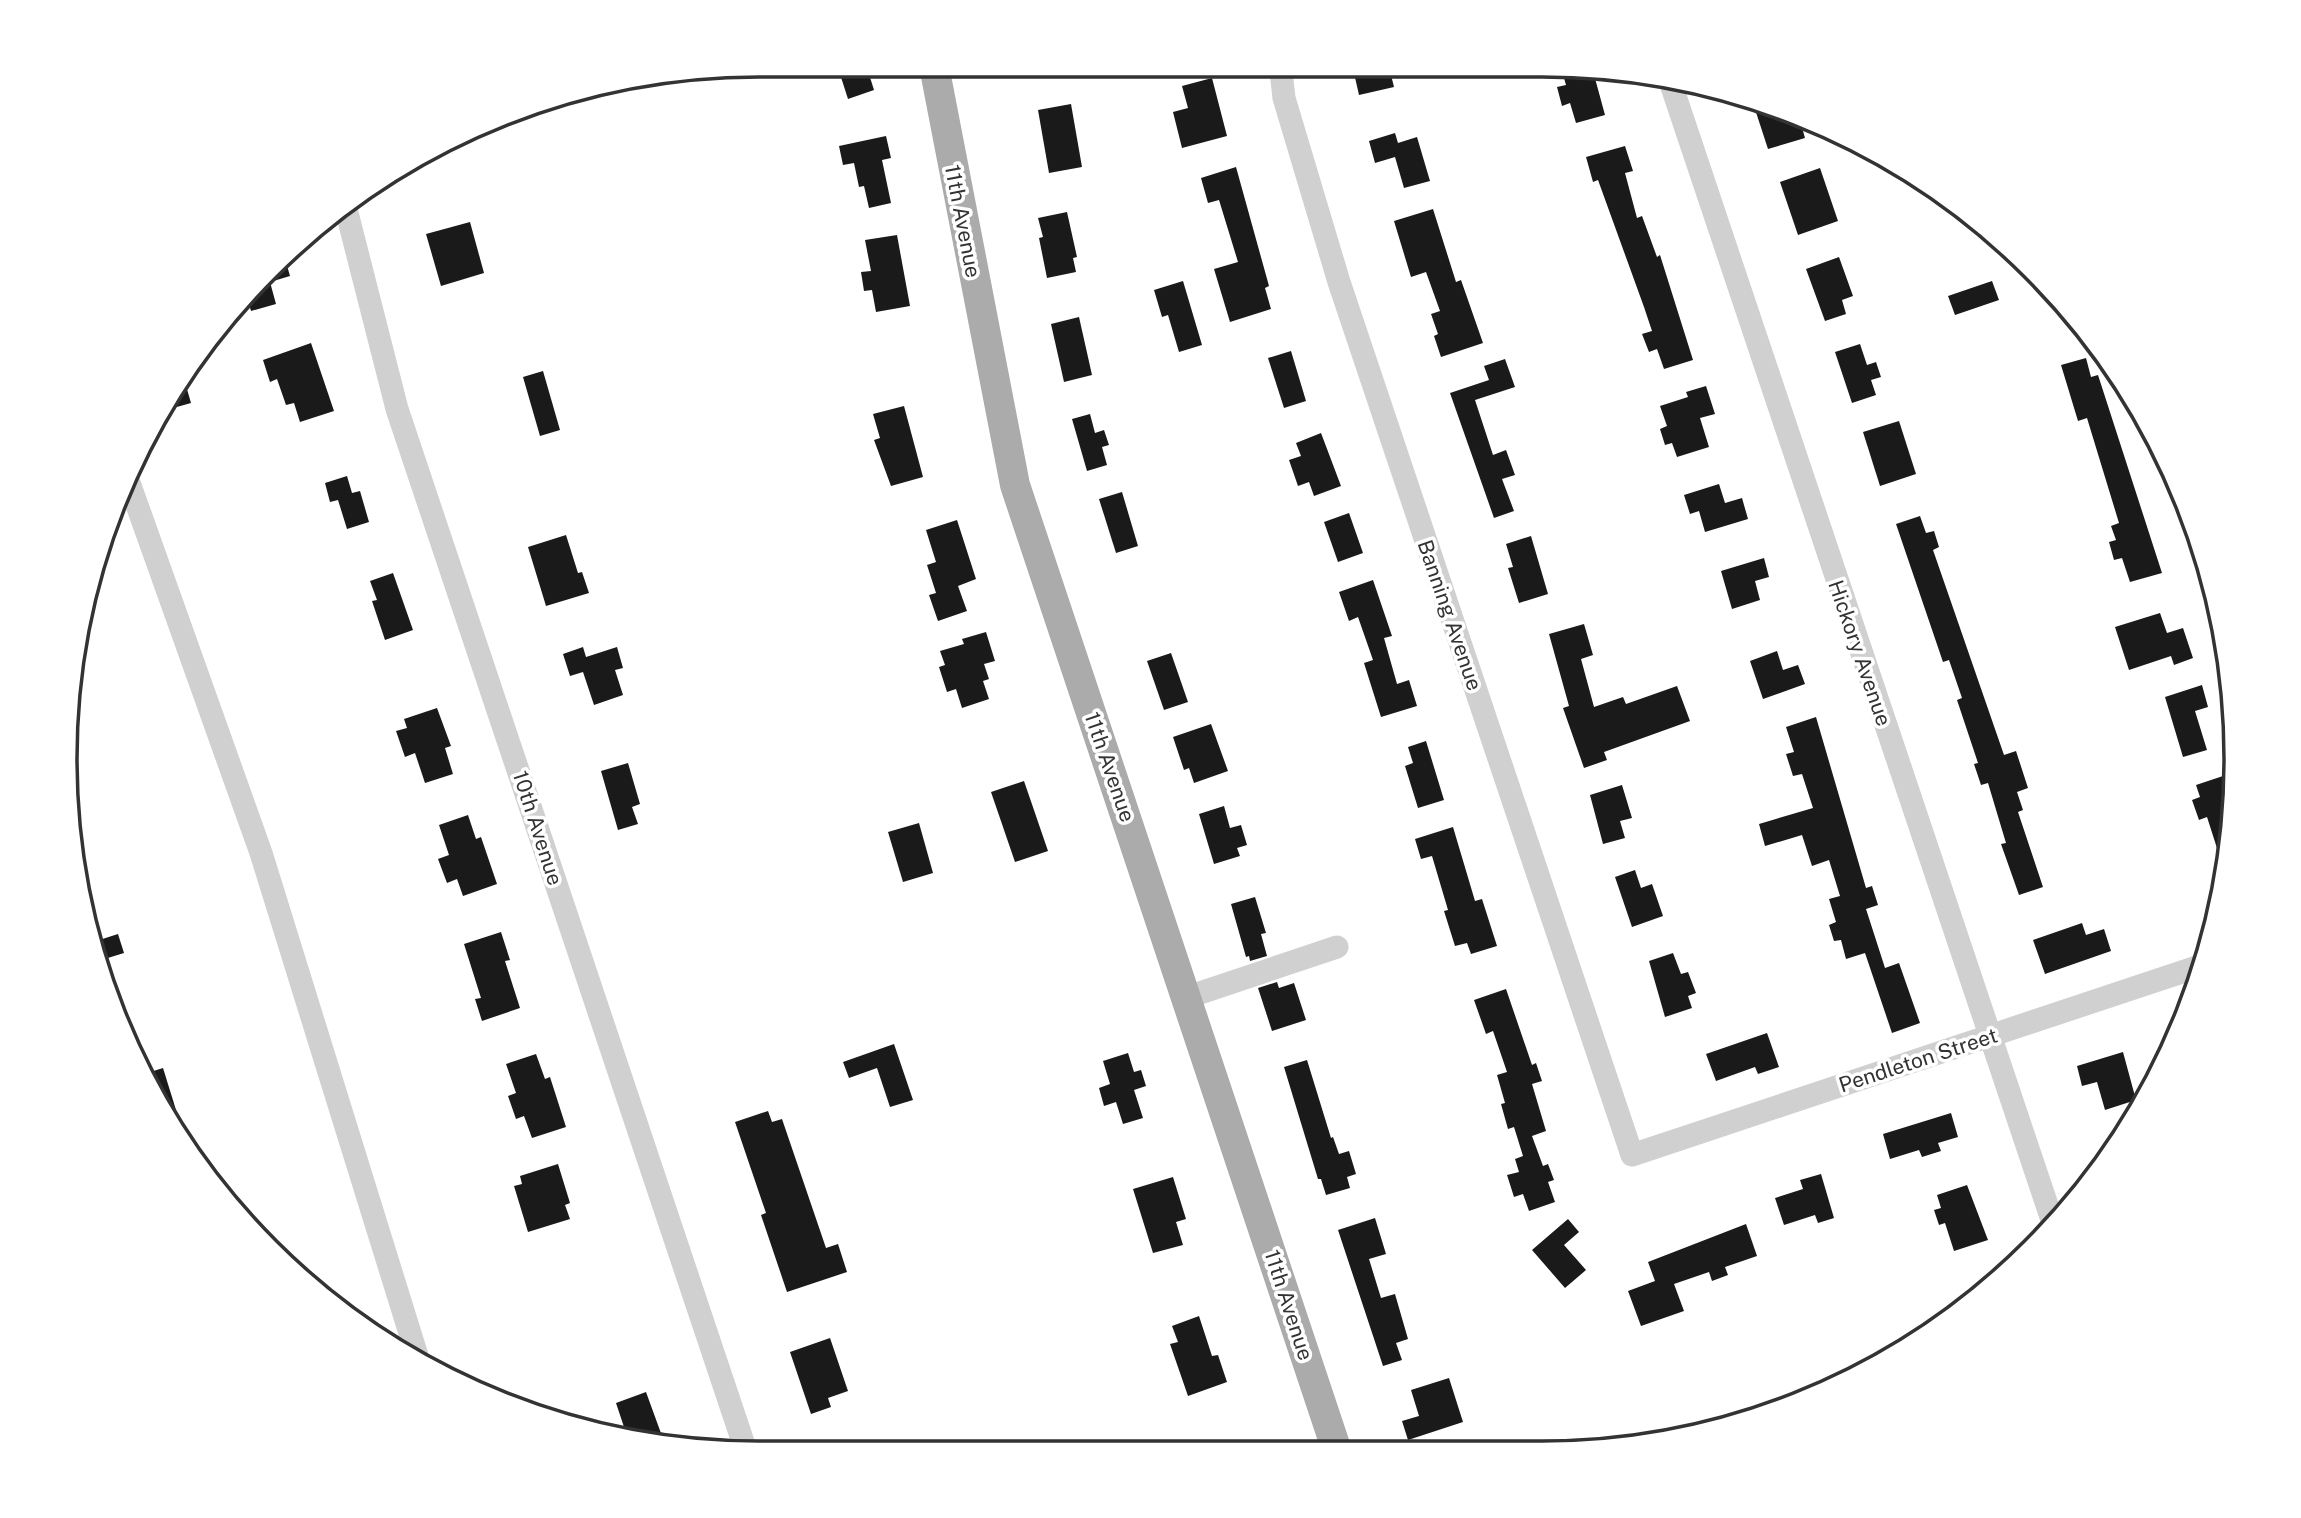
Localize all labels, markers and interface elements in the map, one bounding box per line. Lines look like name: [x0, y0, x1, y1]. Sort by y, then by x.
street label: 11th Avenue: [940, 162, 986, 280]
street label: Banning Avenue: [1413, 536, 1487, 694]
street label: Hickory Avenue: [1823, 577, 1897, 729]
street label: 11th Avenue: [1080, 709, 1140, 825]
street label: 10th Avenue: [508, 768, 568, 888]
street label: Pendleton Street: [1835, 1023, 2001, 1097]
street label: 11th Avenue: [1259, 1247, 1319, 1363]

